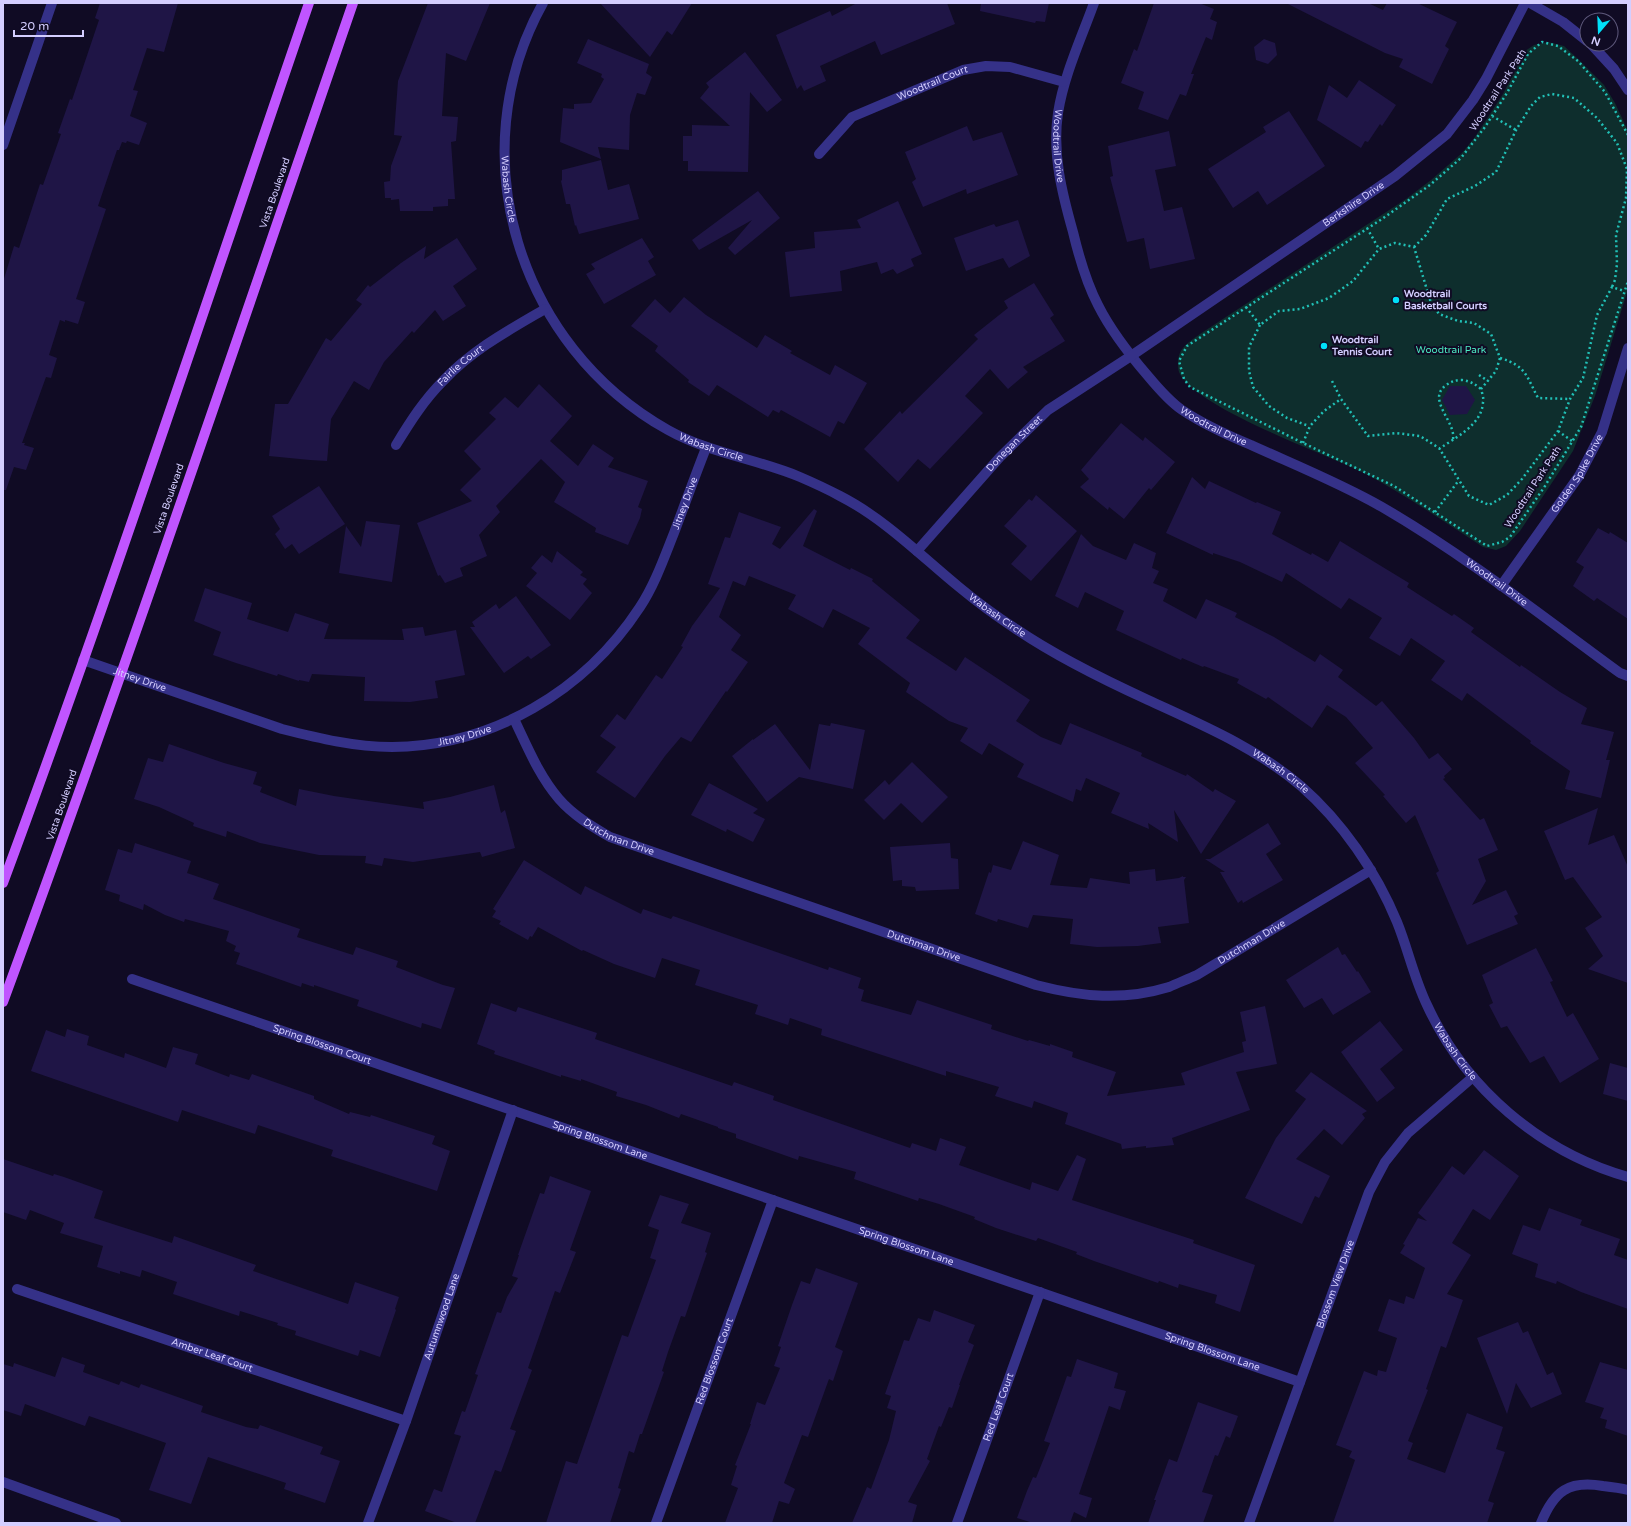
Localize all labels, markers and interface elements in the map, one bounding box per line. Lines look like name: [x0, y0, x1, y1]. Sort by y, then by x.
scale bar: [14, 12, 83, 38]
north arrow: [1579, 12, 1619, 52]
text: 20 m: [20, 19, 49, 33]
text: N: [1590, 33, 1602, 49]
street label: Woodtrail Park Path: [1467, 47, 1529, 133]
street label: Woodtrail Court: [895, 63, 969, 103]
street label: Woodtrail Drive: [1050, 108, 1067, 184]
street label: Vista Boulevard: [257, 156, 293, 230]
street label: Wabash Circle: [499, 156, 519, 224]
street label: Berkshire Drive: [1321, 179, 1387, 229]
place label: Woodtrail Basketball Courts: [1404, 288, 1487, 312]
marker: Woodtrail Basketball Courts: [1391, 295, 1401, 305]
place label: Woodtrail Tennis Court: [1331, 334, 1392, 358]
marker: Woodtrail Tennis Court: [1319, 341, 1329, 351]
street label: Fairlie Court: [435, 342, 486, 389]
park label: Woodtrail Park: [1416, 344, 1487, 356]
street label: Woodtrail Drive: [1178, 404, 1249, 449]
street label: Donegan Street: [984, 413, 1045, 474]
street label: Wabash Circle: [677, 431, 745, 464]
street label: Golden Spike Drive: [1549, 432, 1606, 515]
street label: Woodtrail Park Path: [1502, 444, 1564, 530]
street label: Vista Boulevard: [151, 462, 187, 536]
street label: Jitney Drive: [670, 475, 700, 531]
street label: Woodtrail Drive: [1463, 556, 1530, 609]
street label: Wabash Circle: [966, 591, 1029, 640]
street label: Jitney Drive: [112, 665, 168, 695]
street label: Jitney Drive: [437, 722, 493, 749]
street label: Wabash Circle: [1250, 747, 1312, 796]
street label: Vista Boulevard: [44, 768, 80, 842]
street label: Dutchman Drive: [581, 816, 656, 858]
street label: Dutchman Drive: [1216, 917, 1288, 967]
street label: Dutchman Drive: [885, 928, 962, 964]
street label: Wabash Circle: [1431, 1021, 1480, 1083]
street label: Spring Blossom Court: [271, 1022, 373, 1067]
street label: Spring Blossom Lane: [551, 1118, 649, 1163]
street label: Spring Blossom Lane: [857, 1224, 956, 1268]
street label: Blossom View Drive: [1314, 1238, 1357, 1330]
street label: Autumnwood Lane: [421, 1272, 462, 1362]
street label: Red Blossom Court: [693, 1316, 736, 1406]
street label: Spring Blossom Lane: [1163, 1330, 1262, 1374]
street label: Amber Leaf Court: [170, 1336, 254, 1375]
street label: Red Leaf Court: [981, 1371, 1016, 1443]

